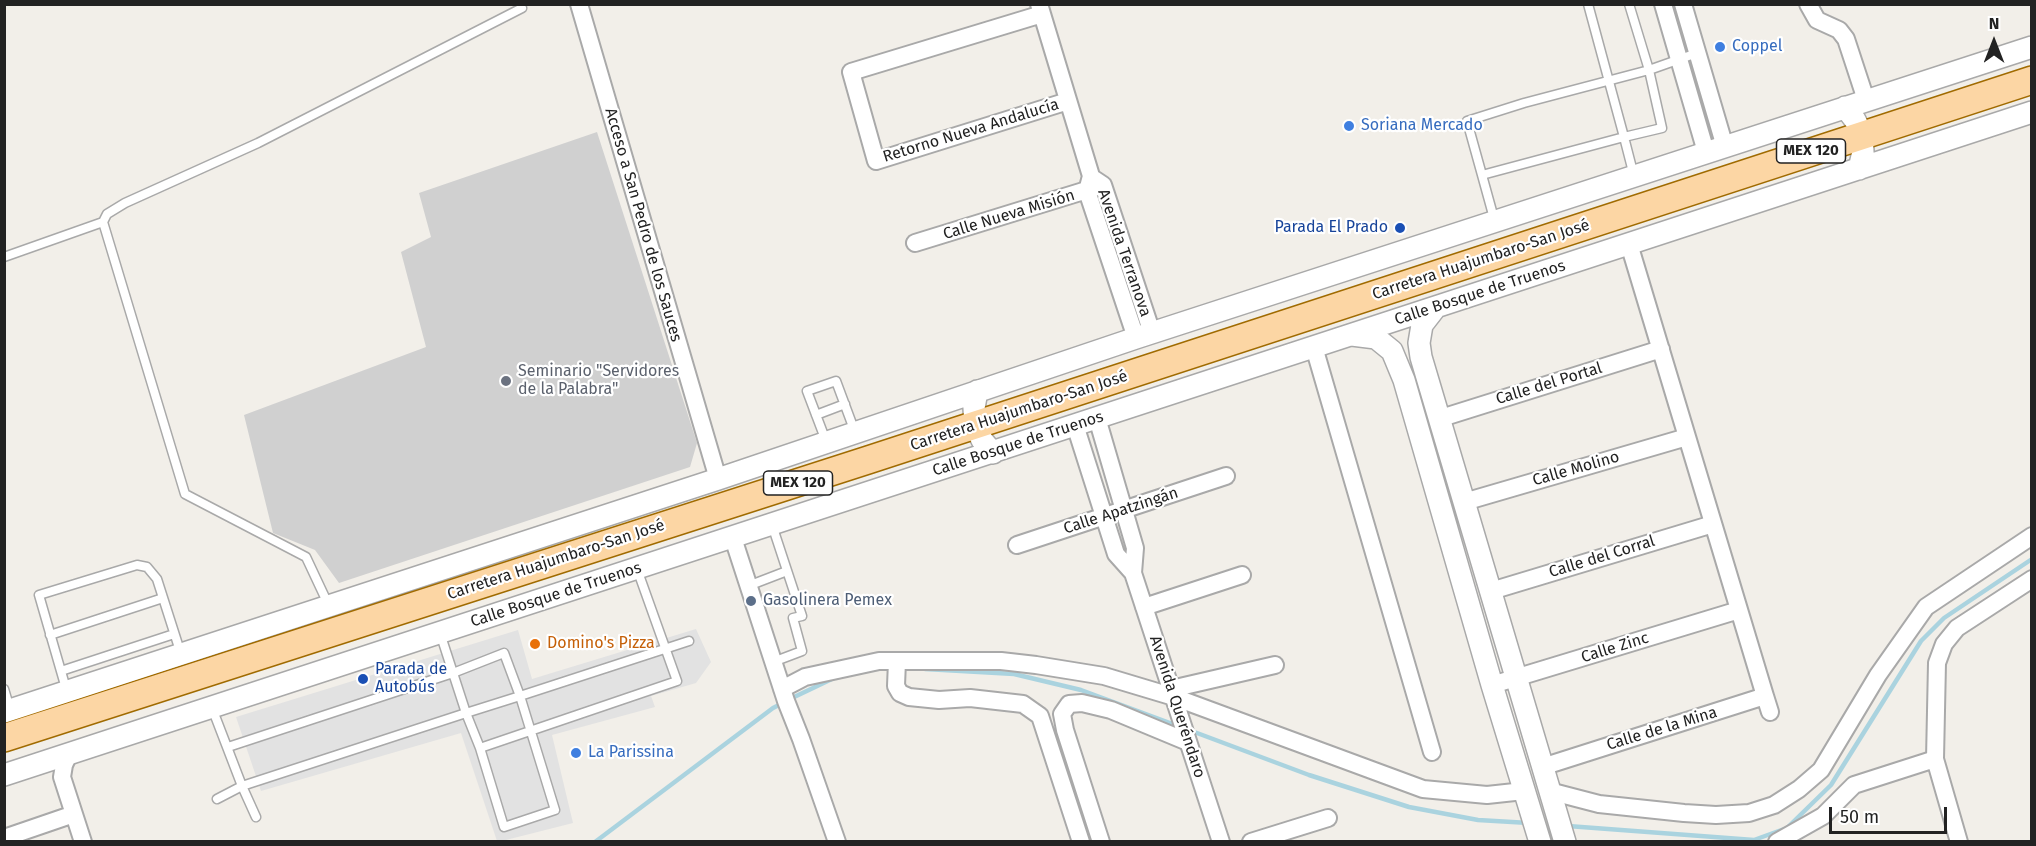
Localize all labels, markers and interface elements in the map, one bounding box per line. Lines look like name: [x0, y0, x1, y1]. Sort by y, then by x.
north arrow: [1964, 12, 2024, 72]
text: N: [1989, 14, 1999, 33]
place label: Coppel: [1732, 37, 1782, 57]
marker: Coppel: [1713, 40, 1727, 54]
street label: Retorno Nueva Andalucía: [881, 95, 1061, 167]
street label: Acceso a San Pedro de los Sauces: [600, 106, 686, 344]
place label: Soriana Mercado: [1361, 116, 1483, 136]
marker: Soriana Mercado: [1342, 119, 1356, 133]
road number: MEX 120: [1776, 139, 1846, 163]
street label: Calle Nueva Misión: [941, 186, 1077, 244]
street label: Avenida Terranova: [1093, 187, 1155, 319]
street label: Carretera Huajumbaro-San José: [1370, 216, 1592, 304]
place label: Parada El Prado: [1274, 218, 1388, 238]
marker: Parada El Prado: [1393, 221, 1407, 235]
street label: Calle Bosque de Truenos: [1392, 256, 1568, 330]
street label: Calle del Portal: [1494, 359, 1604, 409]
place label: Seminario "Servidores de la Palabra": [518, 362, 679, 400]
street label: Carretera Huajumbaro-San José: [908, 367, 1130, 455]
marker: Seminario "Servidores de la Palabra": [499, 374, 513, 388]
street label: Calle Bosque de Truenos: [930, 407, 1106, 481]
street label: Calle Molino: [1530, 447, 1622, 491]
road number: MEX 120: [764, 471, 832, 495]
street label: Calle Apatzingán: [1061, 483, 1181, 539]
street label: Carretera Huajumbaro-San José: [445, 516, 667, 604]
street label: Calle del Corral: [1547, 532, 1657, 582]
street label: Calle Bosque de Truenos: [468, 558, 644, 632]
place label: Gasolinera Pemex: [763, 591, 892, 611]
marker: Gasolinera Pemex: [744, 594, 758, 608]
street label: Calle Zinc: [1579, 629, 1651, 667]
place label: Domino's Pizza: [547, 634, 655, 654]
street label: Avenida Queréndaro: [1145, 634, 1209, 780]
marker: Domino's Pizza: [528, 637, 542, 651]
place label: Parada de Autobús: [375, 660, 447, 698]
marker: Parada de Autobús: [356, 672, 370, 686]
street label: Calle de la Mina: [1604, 703, 1720, 755]
place label: La Parissina: [588, 743, 674, 763]
marker: La Parissina: [569, 746, 583, 760]
scale bar: [1832, 795, 1950, 833]
text: 50 m: [1840, 806, 1879, 828]

